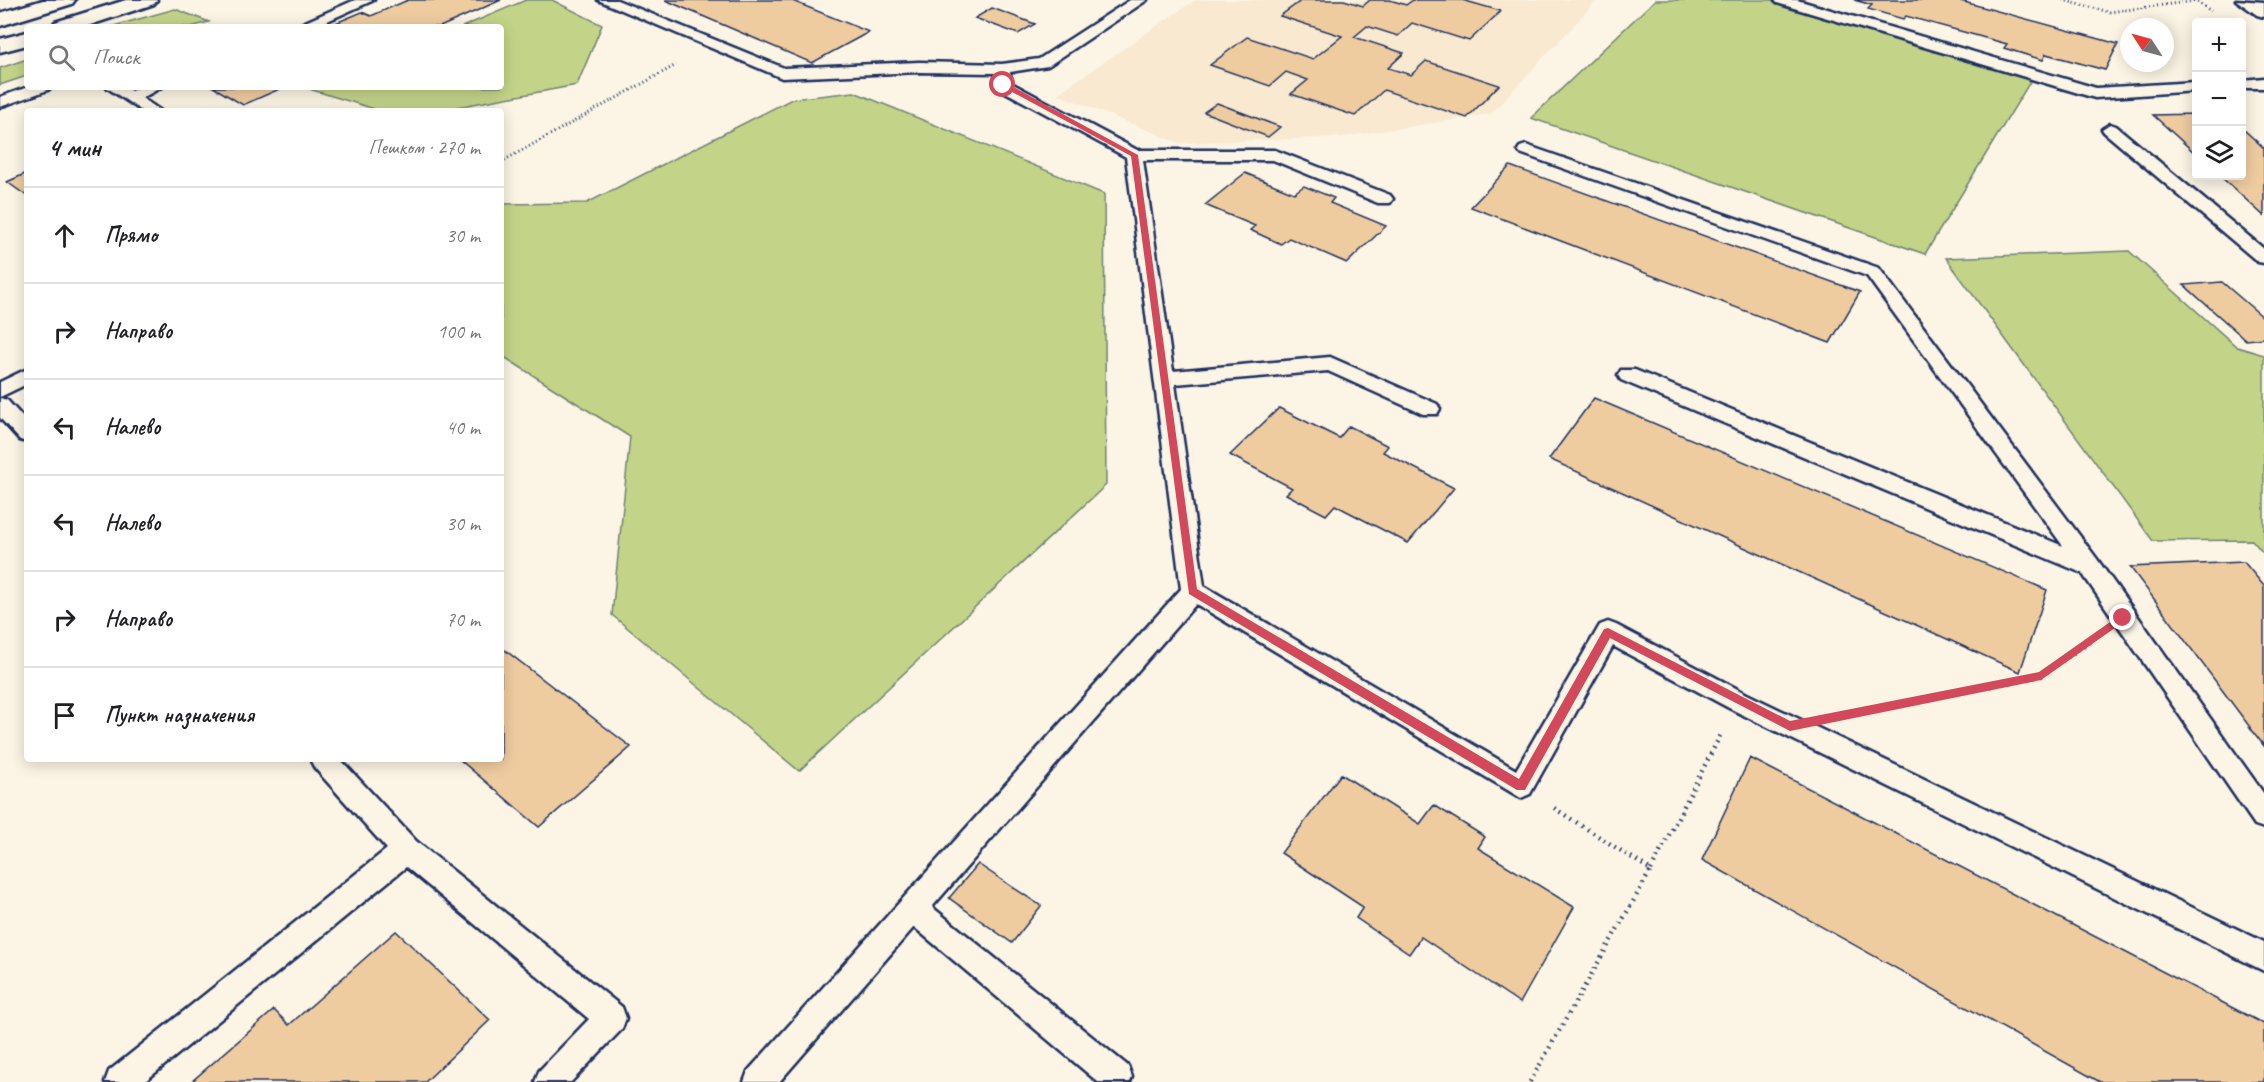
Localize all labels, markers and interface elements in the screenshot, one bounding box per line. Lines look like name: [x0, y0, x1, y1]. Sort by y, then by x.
north arrow: [2120, 18, 2174, 72]
map controls: [2192, 18, 2246, 180]
button: +: [2192, 18, 2246, 72]
search box: [24, 24, 504, 90]
icon: search: [45, 41, 78, 74]
text: Поиск: [93, 43, 139, 71]
route start: [989, 71, 1015, 97]
button: −: [2192, 72, 2246, 126]
button: layers: [2192, 126, 2246, 180]
text: 4 мин: [48, 131, 101, 164]
text: Пешком · 270 m: [368, 135, 480, 160]
icon: ahead: [48, 219, 81, 252]
text: Прямо: [105, 221, 157, 249]
text: 30 m: [446, 223, 480, 248]
icon: right: [48, 315, 81, 348]
text: Направо: [105, 317, 172, 345]
text: 100 m: [437, 319, 480, 344]
icon: left: [48, 411, 81, 444]
text: Налево: [105, 413, 161, 441]
text: 40 m: [446, 415, 480, 440]
icon: left: [48, 507, 81, 540]
text: Налево: [105, 509, 161, 537]
text: 30 m: [446, 511, 480, 536]
icon: right: [48, 603, 81, 636]
route end: [2109, 604, 2135, 630]
text: Направо: [105, 605, 172, 633]
text: 70 m: [446, 607, 480, 632]
icon: arrive: [48, 699, 81, 732]
text: Пункт назначения: [105, 701, 254, 729]

